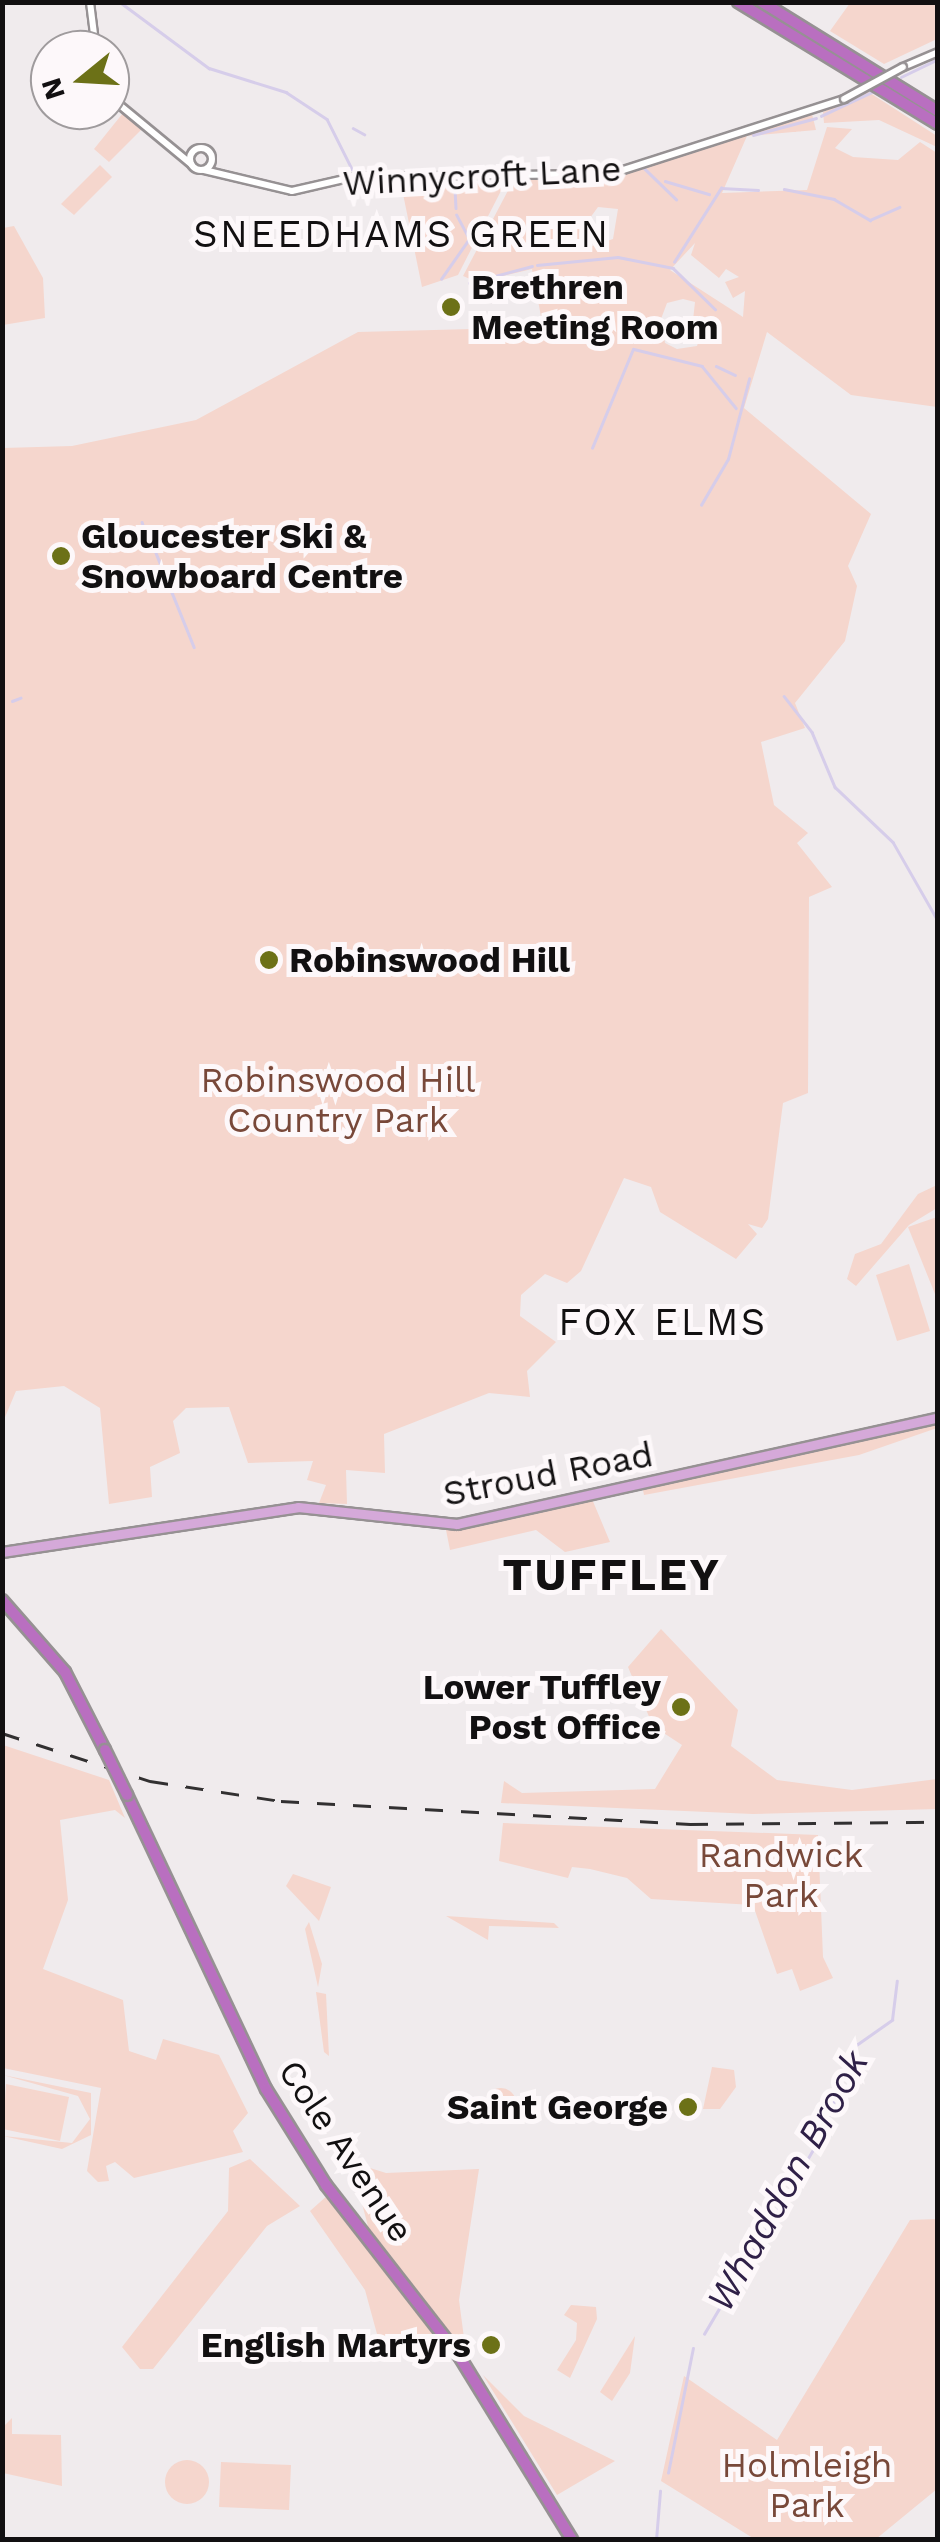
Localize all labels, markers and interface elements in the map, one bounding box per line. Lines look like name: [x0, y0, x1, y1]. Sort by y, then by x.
north arrow: [30, 30, 130, 130]
text: N: [34, 74, 72, 104]
street label: Winnycroft Lane: [342, 148, 622, 204]
district label: SNEEDHAMS GREEN: [193, 212, 611, 258]
place label: Brethren Meeting Room: [471, 266, 719, 348]
marker: Brethren Meeting Room: [440, 296, 462, 318]
place label: Gloucester Ski & Snowboard Centre: [81, 515, 403, 597]
marker: Gloucester Ski & Snowboard Centre: [50, 545, 72, 567]
place label: Robinswood Hill: [289, 939, 570, 981]
marker: Robinswood Hill: [258, 949, 280, 971]
park label: Robinswood Hill Country Park: [201, 1059, 475, 1141]
district label: FOX ELMS: [558, 1300, 768, 1346]
street label: Stroud Road: [440, 1433, 656, 1515]
district label: TUFFLEY: [503, 1548, 721, 1602]
place label: Lower Tuffley Post Office: [422, 1666, 661, 1748]
marker: Lower Tuffley Post Office: [670, 1696, 692, 1718]
park label: Randwick Park: [699, 1834, 863, 1916]
water label: Whaddon Brook: [697, 2043, 879, 2319]
street label: Cole Avenue: [269, 2052, 423, 2250]
place label: Saint George: [447, 2086, 668, 2128]
marker: Saint George: [677, 2096, 699, 2118]
place label: English Martyrs: [201, 2324, 471, 2366]
marker: English Martyrs: [480, 2334, 502, 2356]
park label: Holmleigh Park: [722, 2444, 892, 2526]

